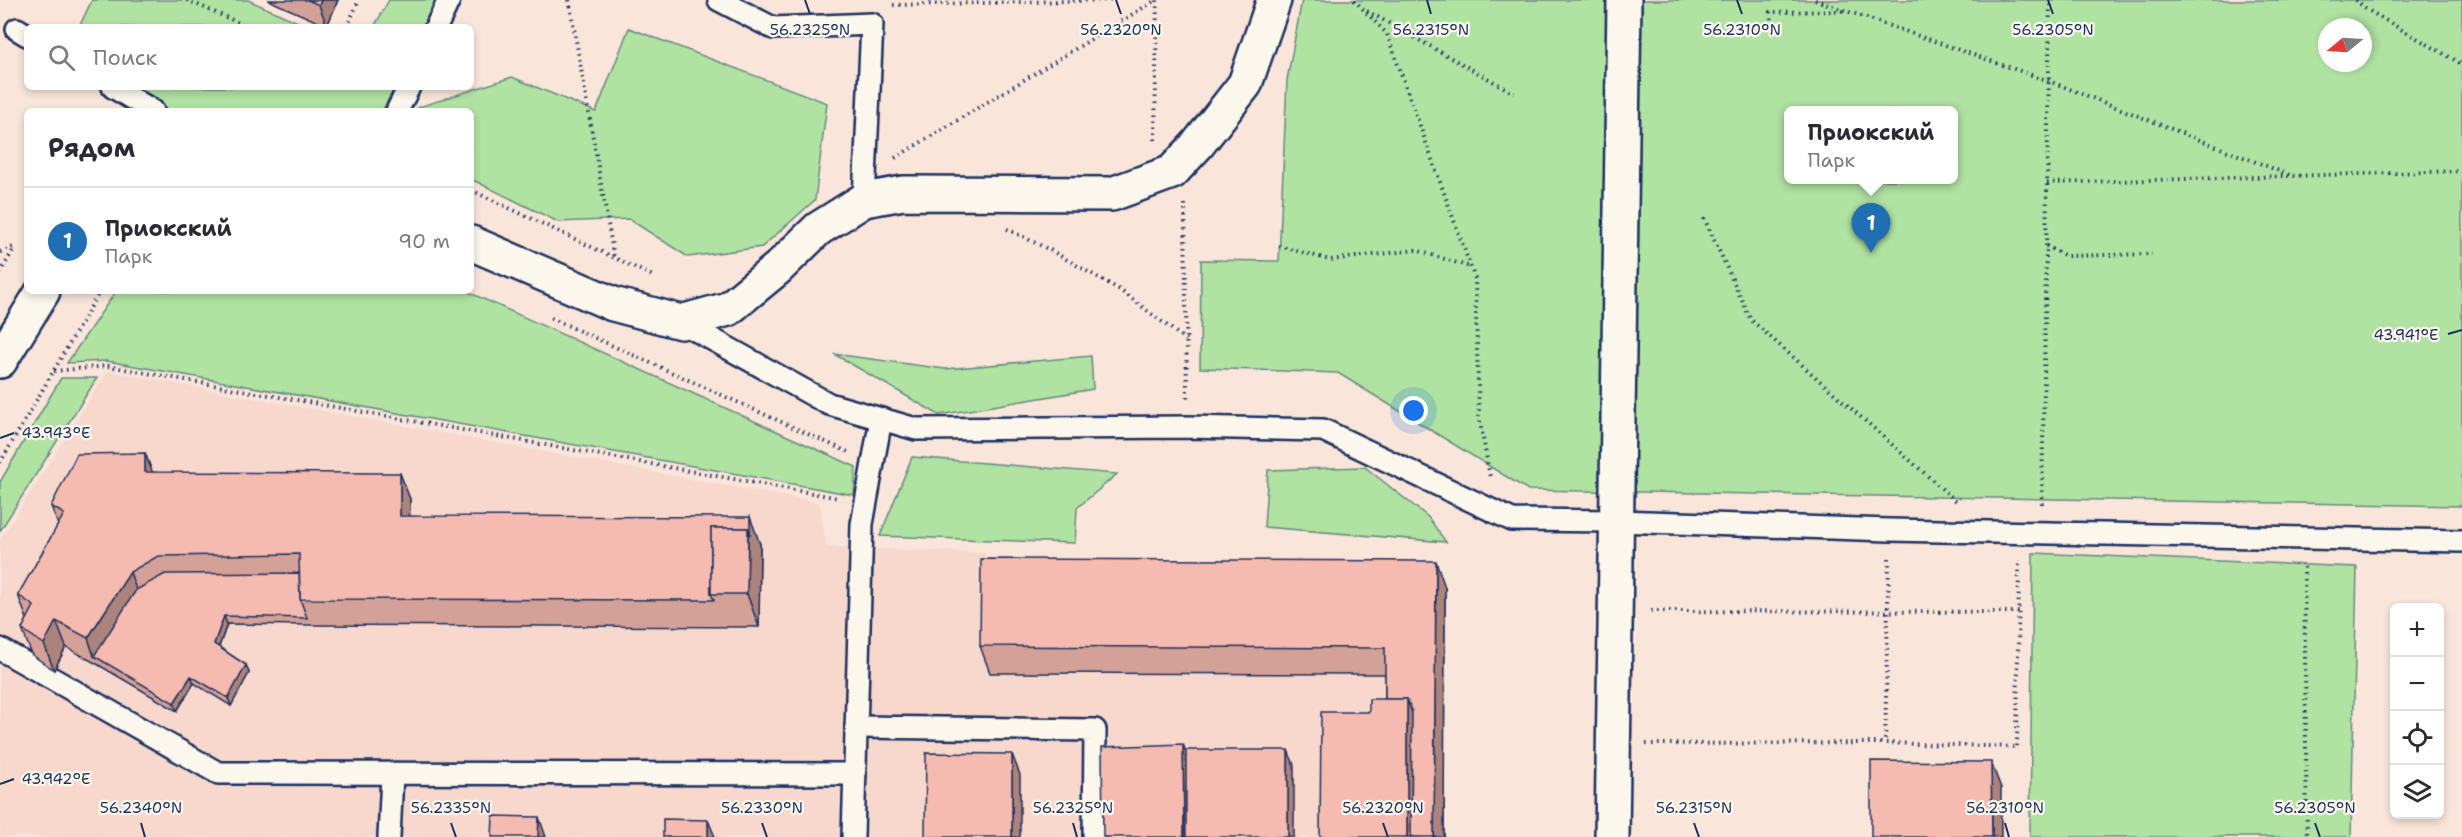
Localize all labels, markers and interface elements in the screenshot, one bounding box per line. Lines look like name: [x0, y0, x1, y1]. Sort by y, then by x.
north arrow: [2318, 18, 2372, 72]
text: 56.2325°N: [770, 20, 850, 40]
text: 56.2320°N: [1080, 20, 1162, 40]
text: 56.2315°N: [1393, 20, 1469, 40]
text: 56.2310°N: [1703, 20, 1781, 40]
text: 56.2305°N: [2012, 20, 2094, 40]
search box: [24, 24, 474, 90]
icon: search: [45, 41, 78, 74]
text: Поиск: [93, 43, 157, 72]
popup: [1784, 106, 1958, 184]
text: Приокский: [1808, 118, 1934, 147]
text: Рядом: [48, 130, 135, 165]
text: Парк: [1808, 147, 1855, 173]
pin: 1: [1852, 204, 1890, 253]
text: Приокский: [105, 214, 232, 243]
text: 1: [63, 228, 72, 254]
text: 90 m: [398, 228, 450, 254]
text: Парк: [105, 243, 152, 269]
text: 43.941°E: [2374, 325, 2438, 345]
your location: [1399, 396, 1428, 425]
text: 43.943°E: [22, 423, 90, 443]
map controls: [2390, 603, 2444, 819]
button: +: [2390, 603, 2444, 657]
button: −: [2390, 657, 2444, 711]
button: locate: [2390, 711, 2444, 765]
button: layers: [2390, 765, 2444, 819]
text: 43.942°E: [22, 769, 90, 789]
text: 56.2340°N: [100, 798, 182, 818]
text: 56.2335°N: [411, 798, 491, 818]
text: 56.2330°N: [721, 798, 803, 818]
text: 56.2325°N: [1033, 798, 1113, 818]
text: 56.2320°N: [1342, 798, 1424, 818]
text: 56.2315°N: [1656, 798, 1732, 818]
text: 56.2310°N: [1966, 798, 2044, 818]
text: 56.2305°N: [2274, 798, 2356, 818]

